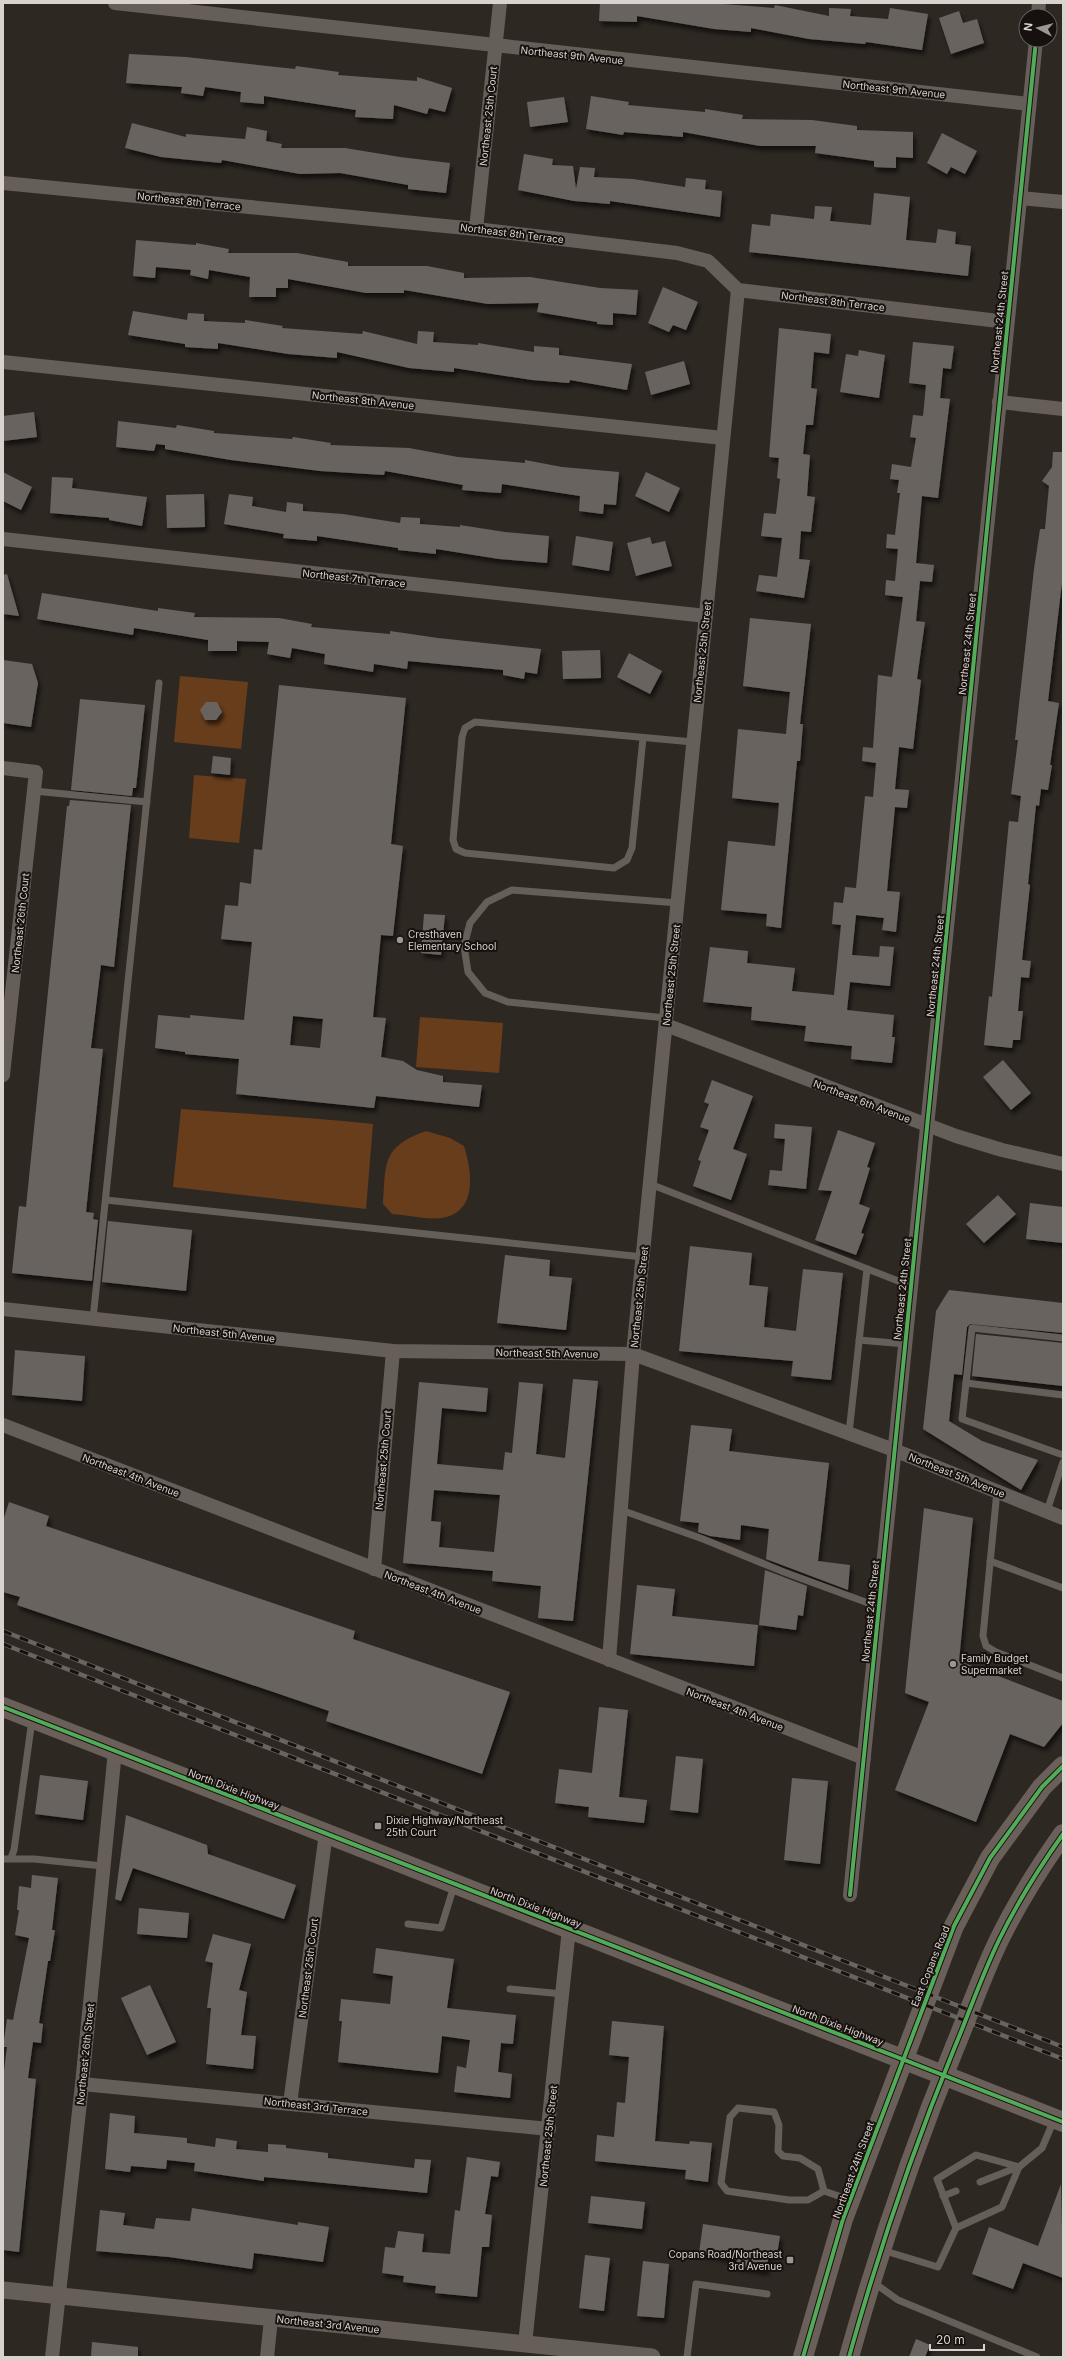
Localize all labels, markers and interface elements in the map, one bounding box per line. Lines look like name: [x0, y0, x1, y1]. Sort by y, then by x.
north arrow: [1018, 8, 1058, 48]
text: N: [1021, 22, 1036, 32]
street label: Northeast 9th Avenue: [520, 44, 624, 66]
street label: Northeast 25th Court: [477, 65, 499, 166]
street label: Northeast 9th Avenue: [842, 78, 946, 100]
street label: Northeast 8th Terrace: [137, 190, 242, 212]
street label: Northeast 8th Terrace: [460, 221, 565, 245]
street label: Northeast 24th Street: [988, 270, 1010, 373]
street label: Northeast 8th Terrace: [781, 289, 886, 313]
street label: Northeast 8th Avenue: [311, 389, 415, 411]
street label: Northeast 7th Terrace: [302, 567, 406, 589]
street label: Northeast 24th Street: [956, 592, 978, 695]
street label: Northeast 25th Street: [691, 600, 713, 703]
street label: Northeast 26th Court: [9, 872, 31, 973]
street label: Northeast 24th Street: [924, 914, 946, 1017]
street label: Northeast 25th Street: [660, 923, 682, 1026]
place label: Cresthaven Elementary School: [408, 928, 497, 952]
marker: Cresthaven Elementary School: [395, 935, 405, 945]
street label: Northeast 6th Avenue: [812, 1077, 912, 1125]
street label: Northeast 24th Street: [891, 1237, 913, 1340]
street label: Northeast 25th Street: [628, 1245, 650, 1348]
street label: Northeast 5th Avenue: [172, 1322, 276, 1344]
street label: Northeast 5th Avenue: [496, 1346, 599, 1360]
street label: Northeast 25th Court: [373, 1409, 393, 1510]
street label: Northeast 5th Avenue: [907, 1450, 1007, 1500]
street label: Northeast 4th Avenue: [81, 1451, 181, 1499]
street label: Northeast 24th Street: [859, 1559, 881, 1662]
street label: Northeast 4th Avenue: [383, 1568, 483, 1616]
place label: Family Budget Supermarket: [961, 1652, 1029, 1676]
marker: Family Budget Supermarket: [948, 1659, 958, 1669]
street label: Northeast 4th Avenue: [685, 1685, 785, 1733]
street label: North Dixie Highway: [187, 1766, 282, 1812]
place label: Dixie Highway/Northeast 25th Court: [386, 1814, 504, 1838]
marker: Dixie Highway/Northeast 25th Court: [373, 1821, 383, 1831]
street label: North Dixie Highway: [489, 1884, 584, 1930]
street label: Northeast 25th Court: [296, 1917, 320, 2018]
street label: East Copans Road: [908, 1924, 952, 2008]
street label: Northeast 26th Street: [74, 2002, 96, 2105]
street label: North Dixie Highway: [791, 2002, 886, 2048]
street label: Northeast 25th Street: [537, 2084, 559, 2187]
street label: Northeast 3rd Terrace: [263, 2095, 369, 2117]
street label: Northeast 24th Street: [830, 2119, 876, 2220]
place label: Copans Road/Northeast 3rd Avenue: [668, 2248, 783, 2272]
marker: Copans Road/Northeast 3rd Avenue: [785, 2255, 795, 2265]
street label: Northeast 3rd Avenue: [276, 2313, 380, 2335]
scale bar: [930, 2326, 984, 2352]
text: 20 m: [936, 2332, 965, 2347]

